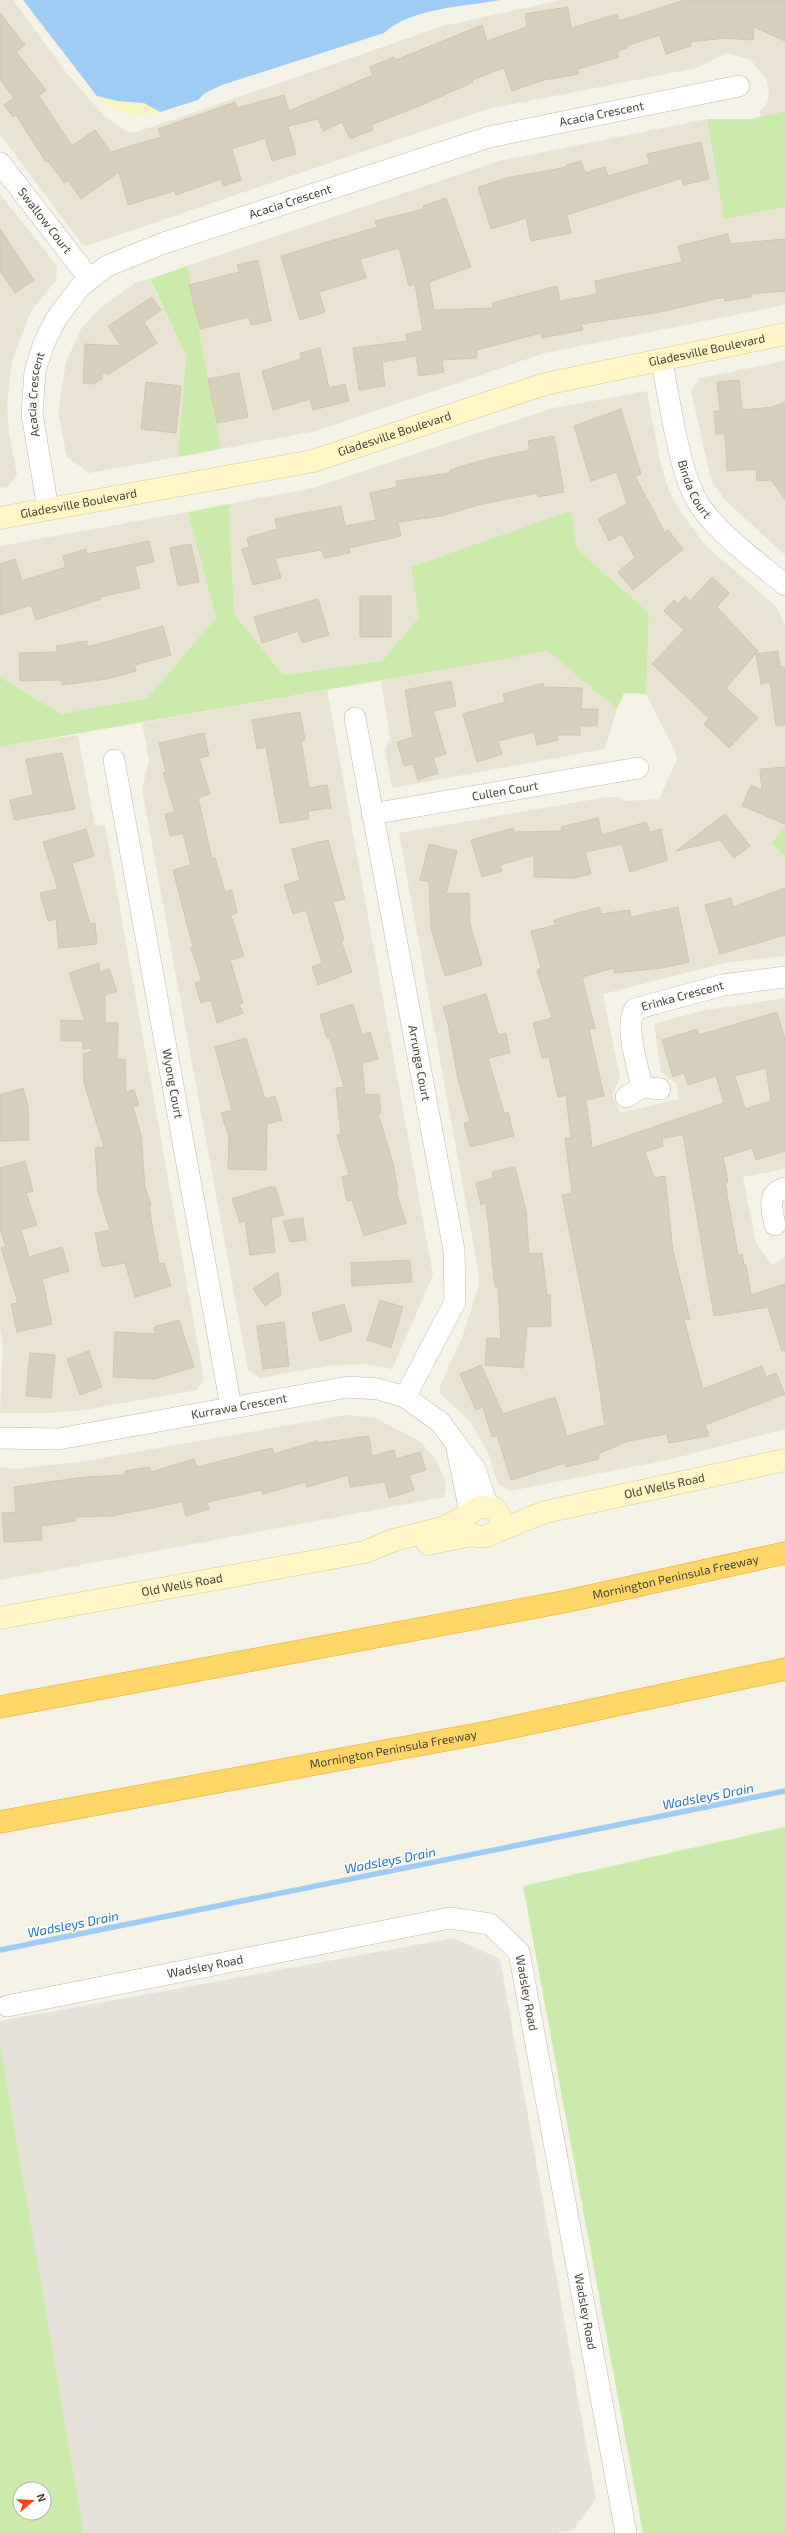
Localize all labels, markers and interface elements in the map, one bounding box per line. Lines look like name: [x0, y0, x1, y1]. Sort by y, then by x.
street label: Acacia Crescent: [558, 98, 645, 129]
street label: Acacia Crescent: [247, 181, 333, 221]
street label: Swallow Court: [16, 184, 76, 256]
street label: Gladesville Boulevard: [647, 330, 766, 368]
street label: Acacia Crescent: [24, 350, 47, 438]
street label: Gladesville Boulevard: [336, 408, 453, 458]
street label: Binda Court: [676, 458, 715, 521]
street label: Gladesville Boulevard: [19, 485, 138, 520]
street label: Cullen Court: [471, 777, 539, 803]
street label: Erinka Crescent: [639, 977, 725, 1013]
street label: Arrunga Court: [406, 1024, 434, 1102]
street label: Wyong Court: [160, 1047, 187, 1120]
street label: Kurrawa Crescent: [190, 1390, 288, 1421]
street label: Old Wells Road: [623, 1470, 706, 1501]
street label: Mornington Peninsula Freeway: [591, 1551, 760, 1601]
street label: Old Wells Road: [140, 1570, 224, 1598]
street label: Mornington Peninsula Freeway: [308, 1726, 479, 1771]
water label: Wadsleys Drain: [661, 1779, 755, 1813]
water label: Wadsleys Drain: [343, 1843, 437, 1877]
water label: Wadsleys Drain: [26, 1907, 120, 1941]
street label: Wadsley Road: [166, 1951, 244, 1980]
street label: Wadsley Road: [514, 1953, 541, 2032]
street label: Wadsley Road: [572, 2272, 600, 2351]
north arrow: [12, 2481, 52, 2521]
text: N: [34, 2492, 49, 2504]

